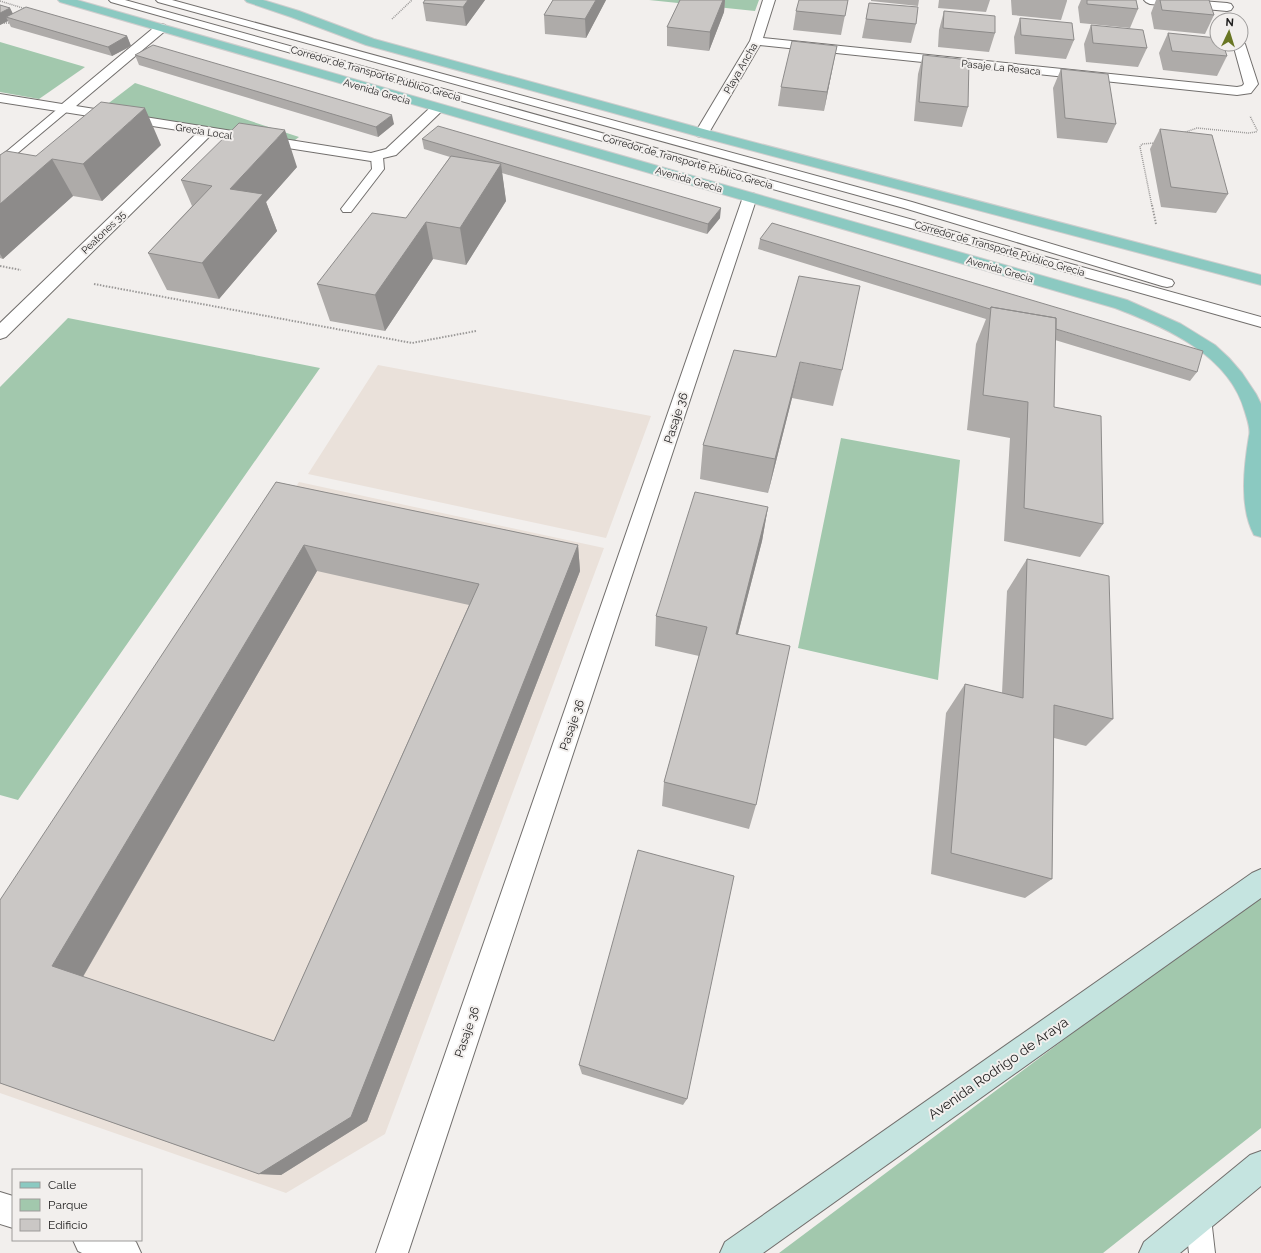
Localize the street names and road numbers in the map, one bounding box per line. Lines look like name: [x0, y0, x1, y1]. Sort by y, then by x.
street label: Playa Ancha: [722, 41, 759, 95]
street label: Corredor de Transporte Público Grecia: [289, 44, 462, 103]
street label: Pasaje La Resaca: [961, 58, 1041, 77]
street label: Avenida Grecia: [342, 77, 412, 106]
street label: Grecia Local: [175, 122, 233, 141]
street label: Corredor de Transporte Público Grecia: [601, 132, 774, 191]
street label: Avenida Grecia: [654, 165, 724, 194]
street label: Peatones 35: [79, 208, 128, 256]
street label: Corredor de Transporte Público Grecia: [913, 219, 1086, 278]
street label: Avenida Grecia: [965, 255, 1035, 284]
street label: Pasaje 36: [661, 391, 691, 445]
street label: Pasaje 36: [557, 698, 587, 752]
street label: Pasaje 36: [452, 1005, 482, 1059]
street label: Avenida Rodrigo de Araya: [925, 1014, 1071, 1122]

